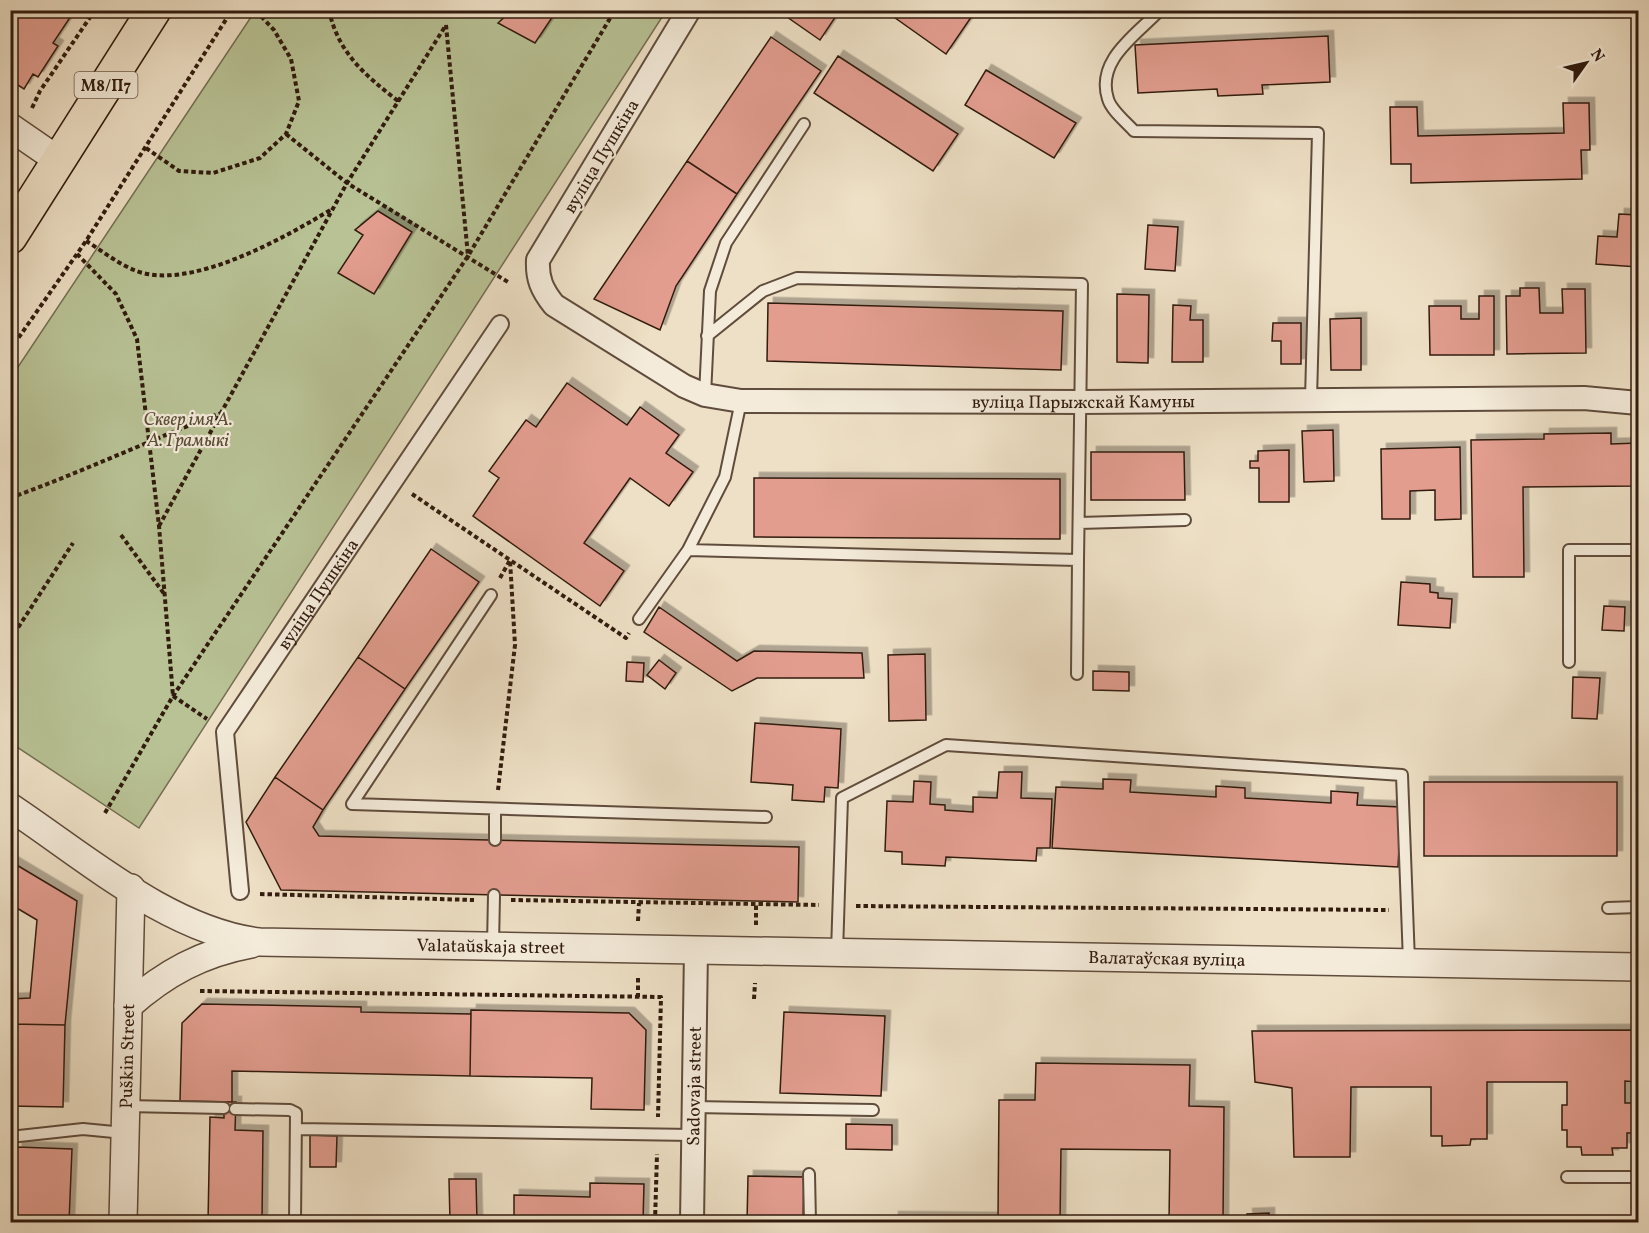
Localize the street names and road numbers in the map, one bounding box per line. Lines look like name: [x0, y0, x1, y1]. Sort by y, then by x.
road number: М8/П7: [74, 72, 138, 98]
street label: вуліца Пушкіна: [558, 95, 646, 219]
street label: вуліца Парыжскай Камуны: [972, 390, 1195, 416]
street label: вуліца Пушкіна: [273, 534, 366, 655]
street label: Valataŭskaja street: [416, 934, 565, 962]
street label: Валатаўская вуліца: [1088, 946, 1246, 974]
street label: Puškin Street: [115, 1003, 142, 1109]
street label: Sadovaja street: [682, 1026, 709, 1146]

